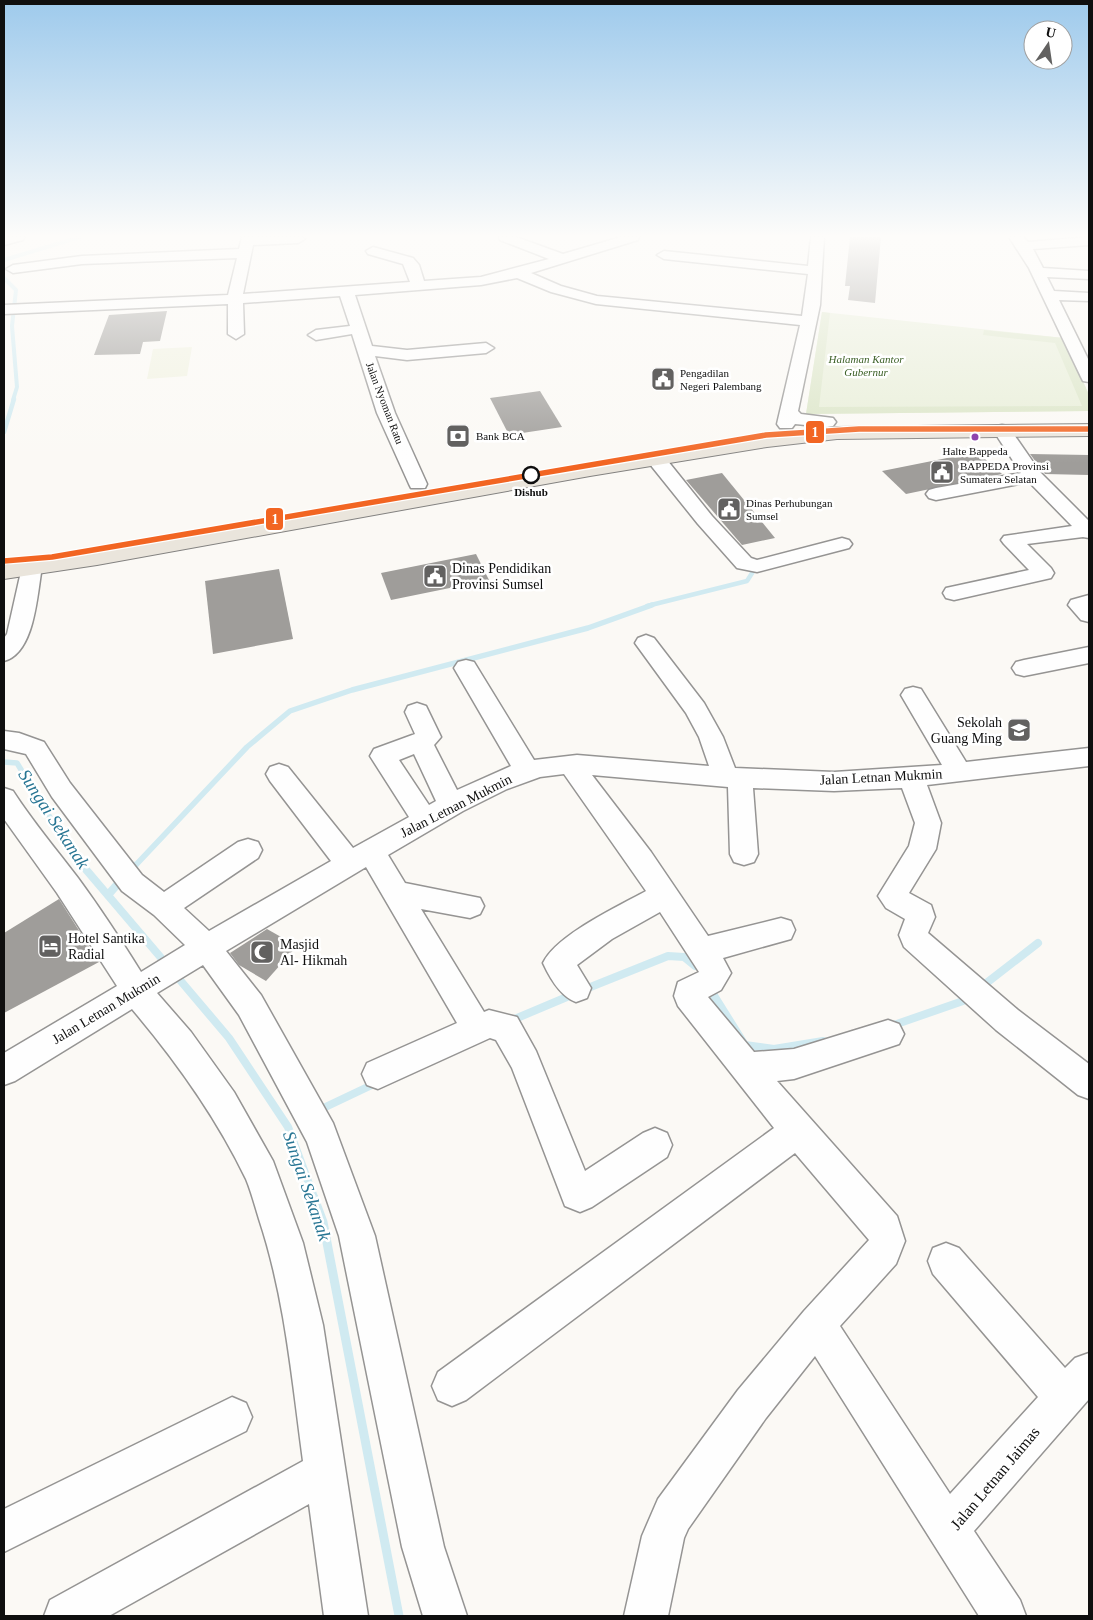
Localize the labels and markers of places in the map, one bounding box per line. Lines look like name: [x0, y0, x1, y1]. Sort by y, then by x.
public building icon: Pengadilan Negeri Palembang: [650, 366, 676, 392]
place label: Pengadilan Negeri Palembang: [680, 367, 762, 392]
bank icon: Bank BCA: [445, 423, 471, 449]
place label: Bank BCA: [476, 430, 525, 442]
marker: Halte Bappeda: [970, 432, 980, 442]
place label: Halte Bappeda: [942, 445, 1008, 457]
public building icon: BAPPEDA Provinsi Sumatera Selatan: [929, 459, 955, 485]
place label: BAPPEDA Provinsi Sumatera Selatan: [960, 460, 1049, 485]
marker: Dishub: [522, 466, 540, 484]
place label: Dishub: [514, 486, 548, 498]
public building icon: Dinas Perhubungan Sumsel: [716, 496, 742, 522]
place label: Dinas Perhubungan Sumsel: [746, 497, 833, 522]
place label: Dinas Pendidikan Provinsi Sumsel: [452, 561, 551, 592]
public building icon: Dinas Pendidikan Provinsi Sumsel: [422, 563, 448, 589]
place label: Sekolah Guang Ming: [931, 715, 1002, 746]
school or university icon: Sekolah Guang Ming: [1006, 717, 1032, 743]
place label: Hotel Santika Radial: [68, 931, 145, 962]
hotel icon: Hotel Santika Radial: [37, 933, 63, 959]
place label: Masjid Al- Hikmah: [280, 937, 347, 968]
mosque icon: Masjid Al- Hikmah: [249, 939, 275, 965]

